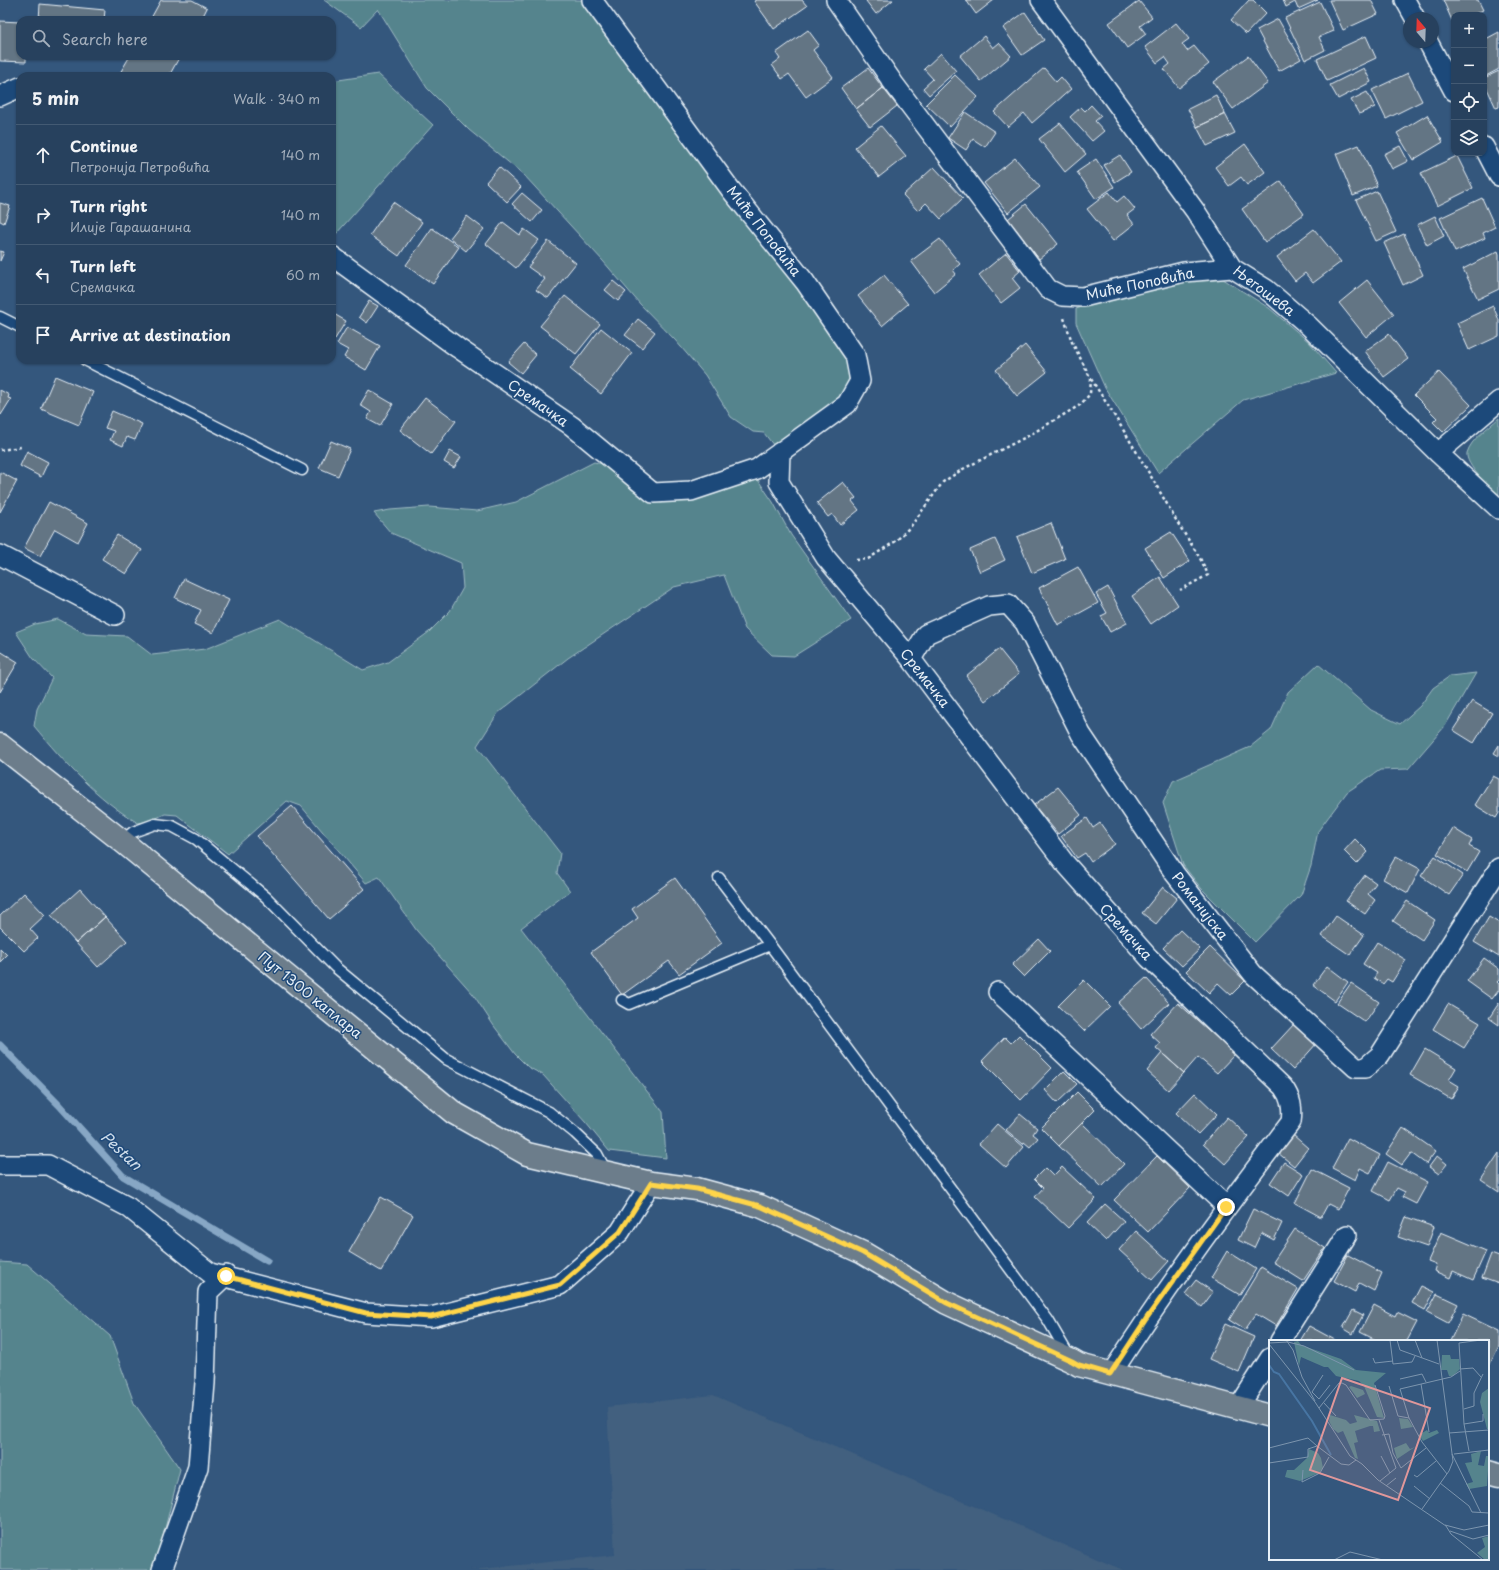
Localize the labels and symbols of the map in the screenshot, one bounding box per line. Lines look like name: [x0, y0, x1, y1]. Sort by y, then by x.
north arrow: [1403, 12, 1439, 48]
street label: Миће Поповића: [722, 181, 807, 281]
street label: Његошева: [1229, 260, 1300, 321]
street label: Миће Поповића: [1084, 262, 1196, 305]
street label: Сремачка: [504, 374, 573, 431]
street label: Сремачка: [896, 644, 955, 712]
street label: Романијска: [1167, 867, 1234, 944]
street label: Сремачка: [1095, 899, 1158, 965]
street label: Пут 1300 каплара: [254, 946, 367, 1043]
water label: Pestan: [96, 1125, 148, 1176]
route end: [1217, 1198, 1235, 1216]
route start: [217, 1267, 235, 1285]
inset map: [1269, 1340, 1489, 1560]

